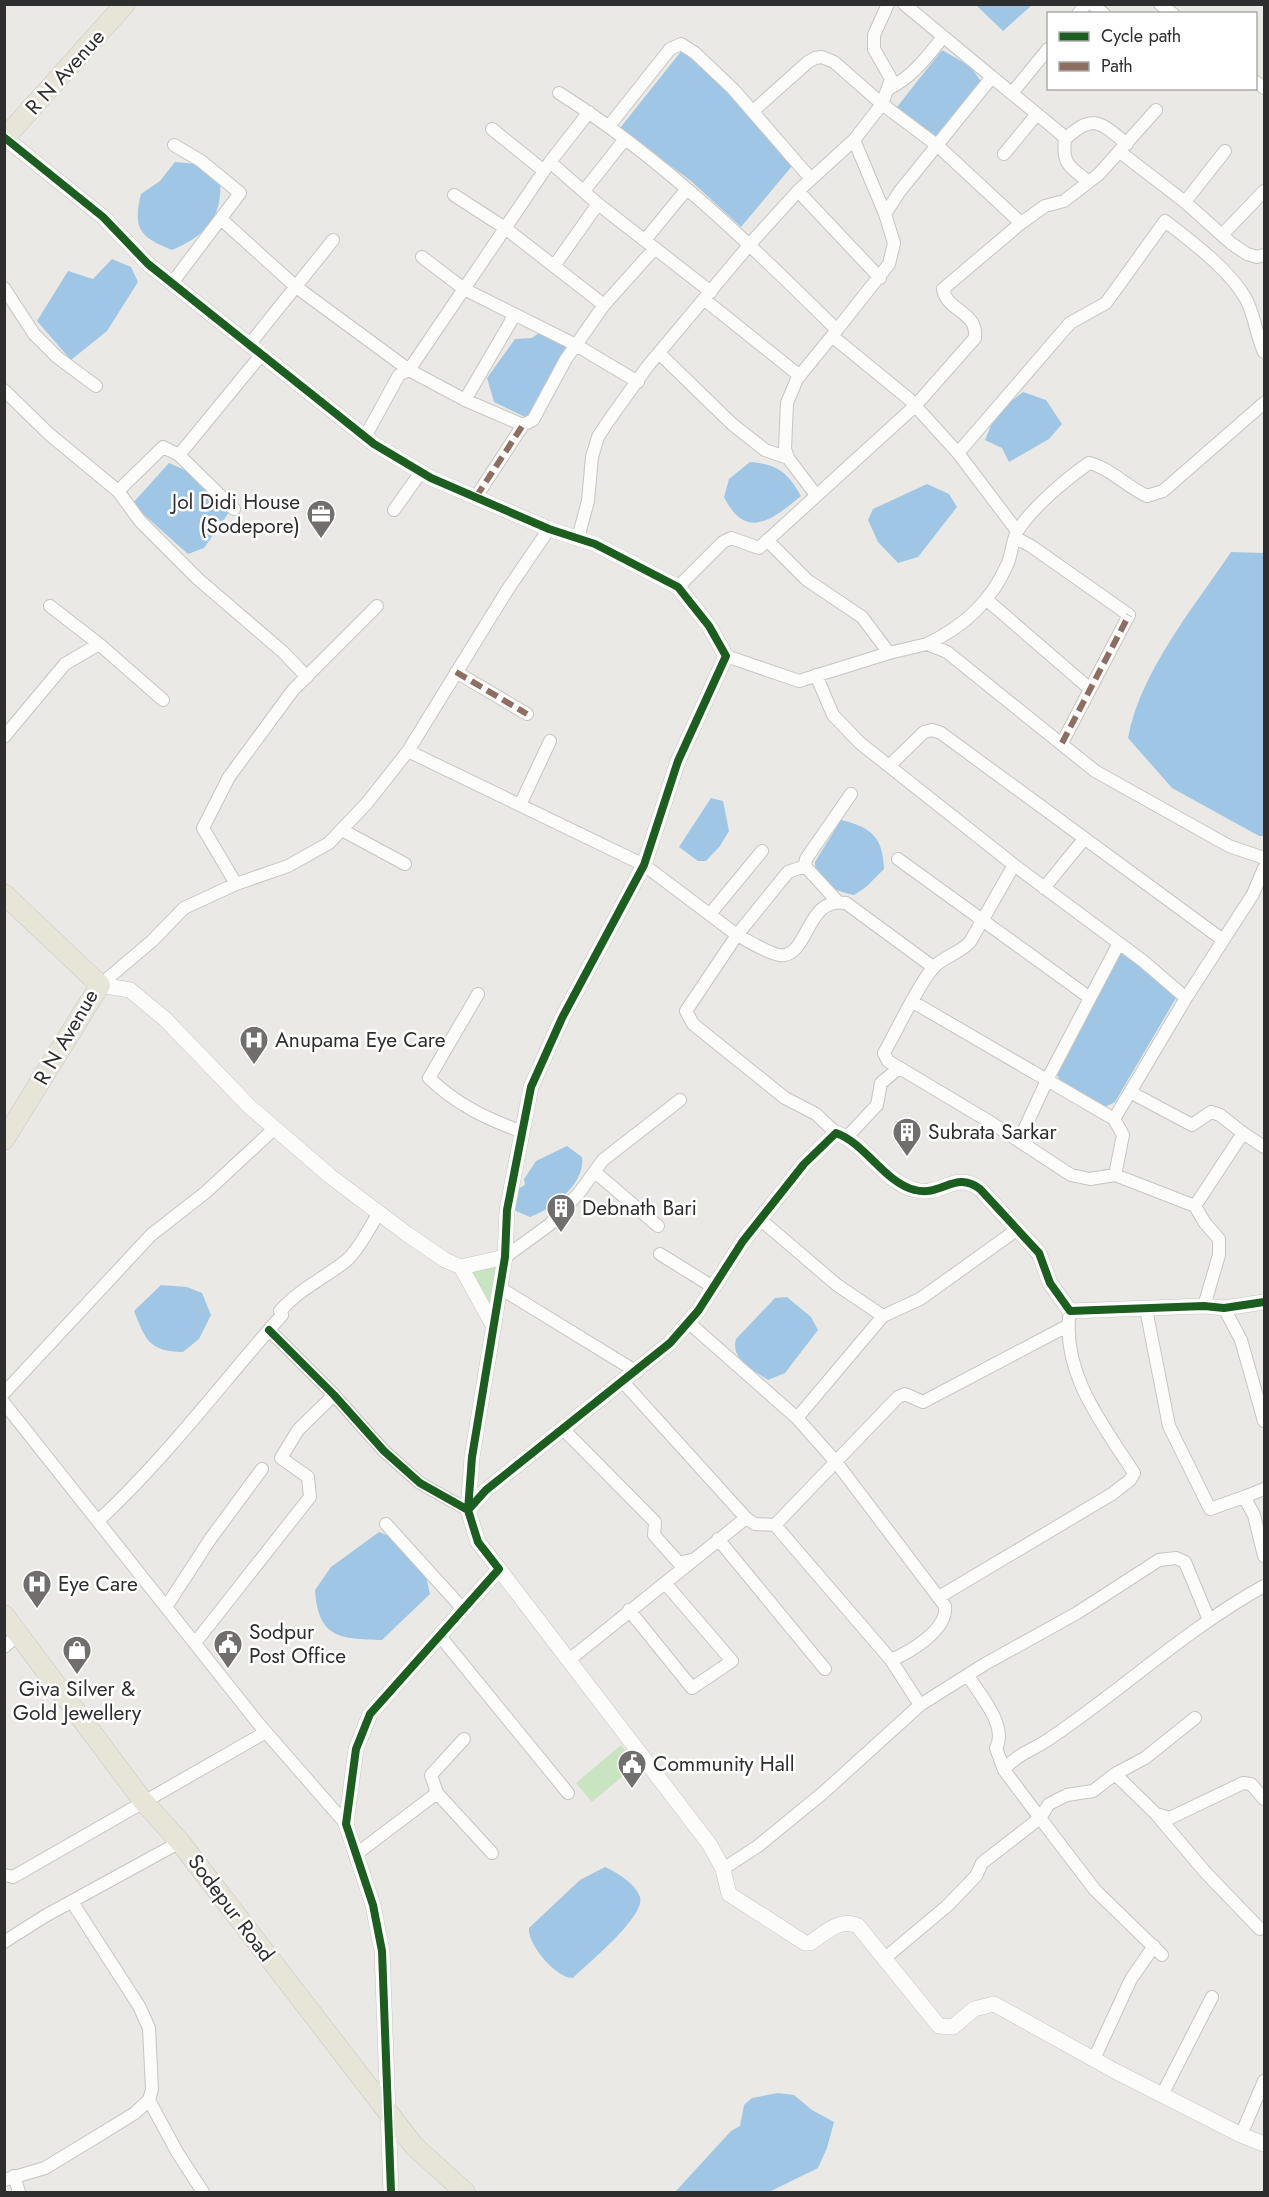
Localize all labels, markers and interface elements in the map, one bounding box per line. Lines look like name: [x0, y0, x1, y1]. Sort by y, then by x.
legend: [1047, 12, 1257, 90]
street label: R N Avenue: [18, 22, 112, 121]
text: Cycle path: [1101, 23, 1181, 49]
text: Path: [1101, 53, 1133, 79]
place label: Jol Didi House (Sodepore): [169, 487, 300, 541]
office icon: Jol Didi House (Sodepore): [305, 498, 337, 540]
street label: R N Avenue: [26, 983, 106, 1090]
hospital icon: Anupama Eye Care: [238, 1024, 270, 1066]
place label: Anupama Eye Care: [275, 1025, 446, 1055]
building icon: Subrata Sarkar: [891, 1116, 923, 1158]
place label: Subrata Sarkar: [928, 1117, 1057, 1147]
building icon: Debnath Bari: [545, 1192, 577, 1234]
place label: Debnath Bari: [582, 1193, 697, 1223]
hospital icon: Eye Care: [21, 1568, 53, 1610]
place label: Eye Care: [58, 1569, 138, 1599]
place label: Sodpur Post Office: [249, 1617, 346, 1671]
public building icon: Sodpur Post Office: [212, 1628, 244, 1670]
shop icon: Giva Silver & Gold Jewellery: [61, 1634, 93, 1676]
place label: Giva Silver & Gold Jewellery: [13, 1674, 142, 1728]
public building icon: Community Hall: [616, 1748, 648, 1790]
place label: Community Hall: [653, 1749, 794, 1779]
street label: Sodepur Road: [181, 1848, 281, 1968]

